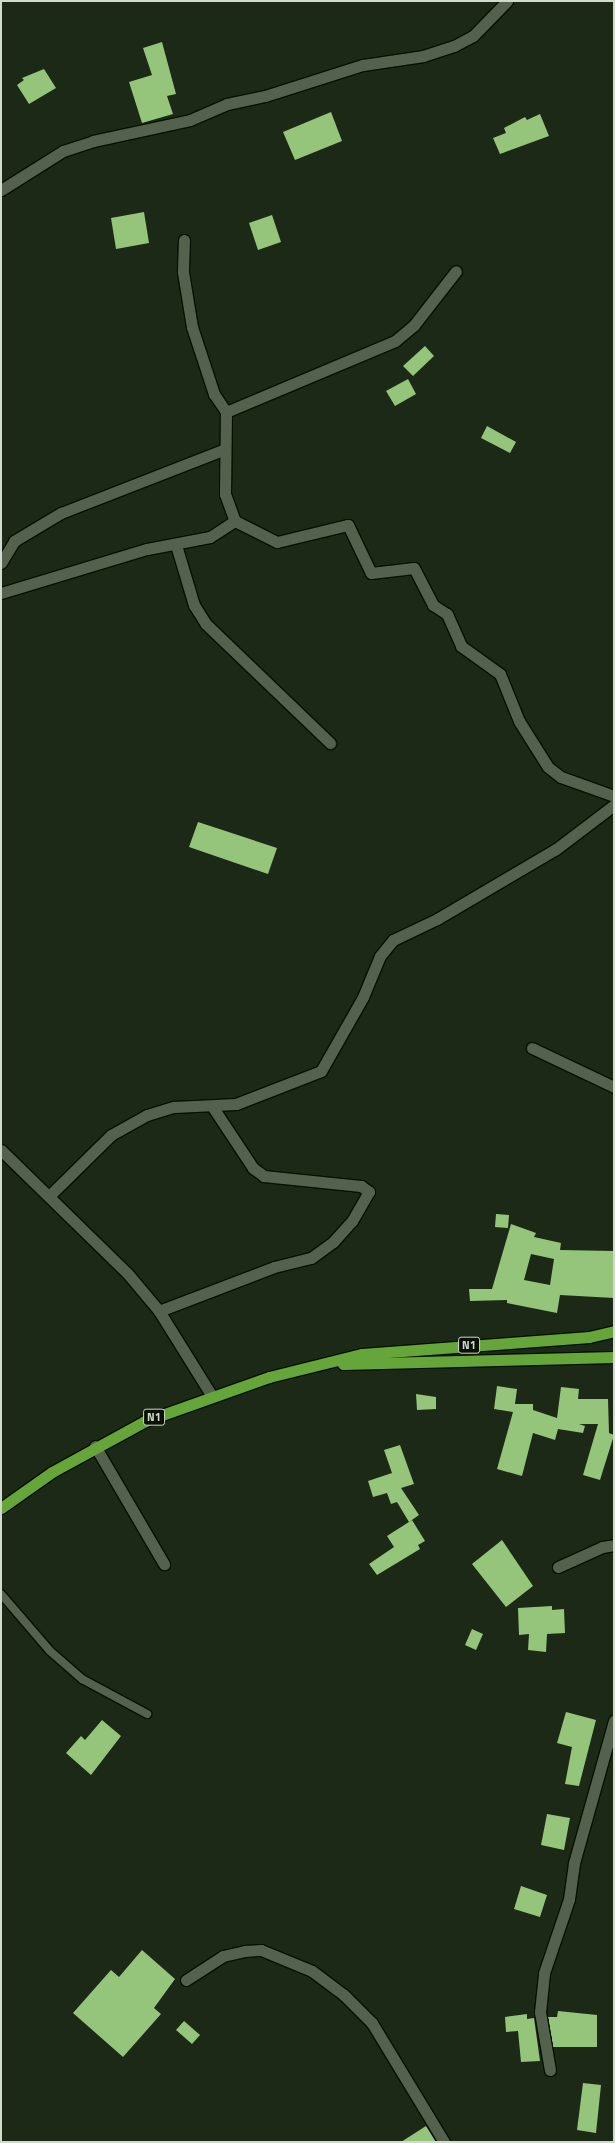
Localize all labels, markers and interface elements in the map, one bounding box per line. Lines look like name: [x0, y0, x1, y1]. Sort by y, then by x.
road number: N1: [458, 1336, 480, 1354]
road number: N1: [143, 1408, 165, 1426]

